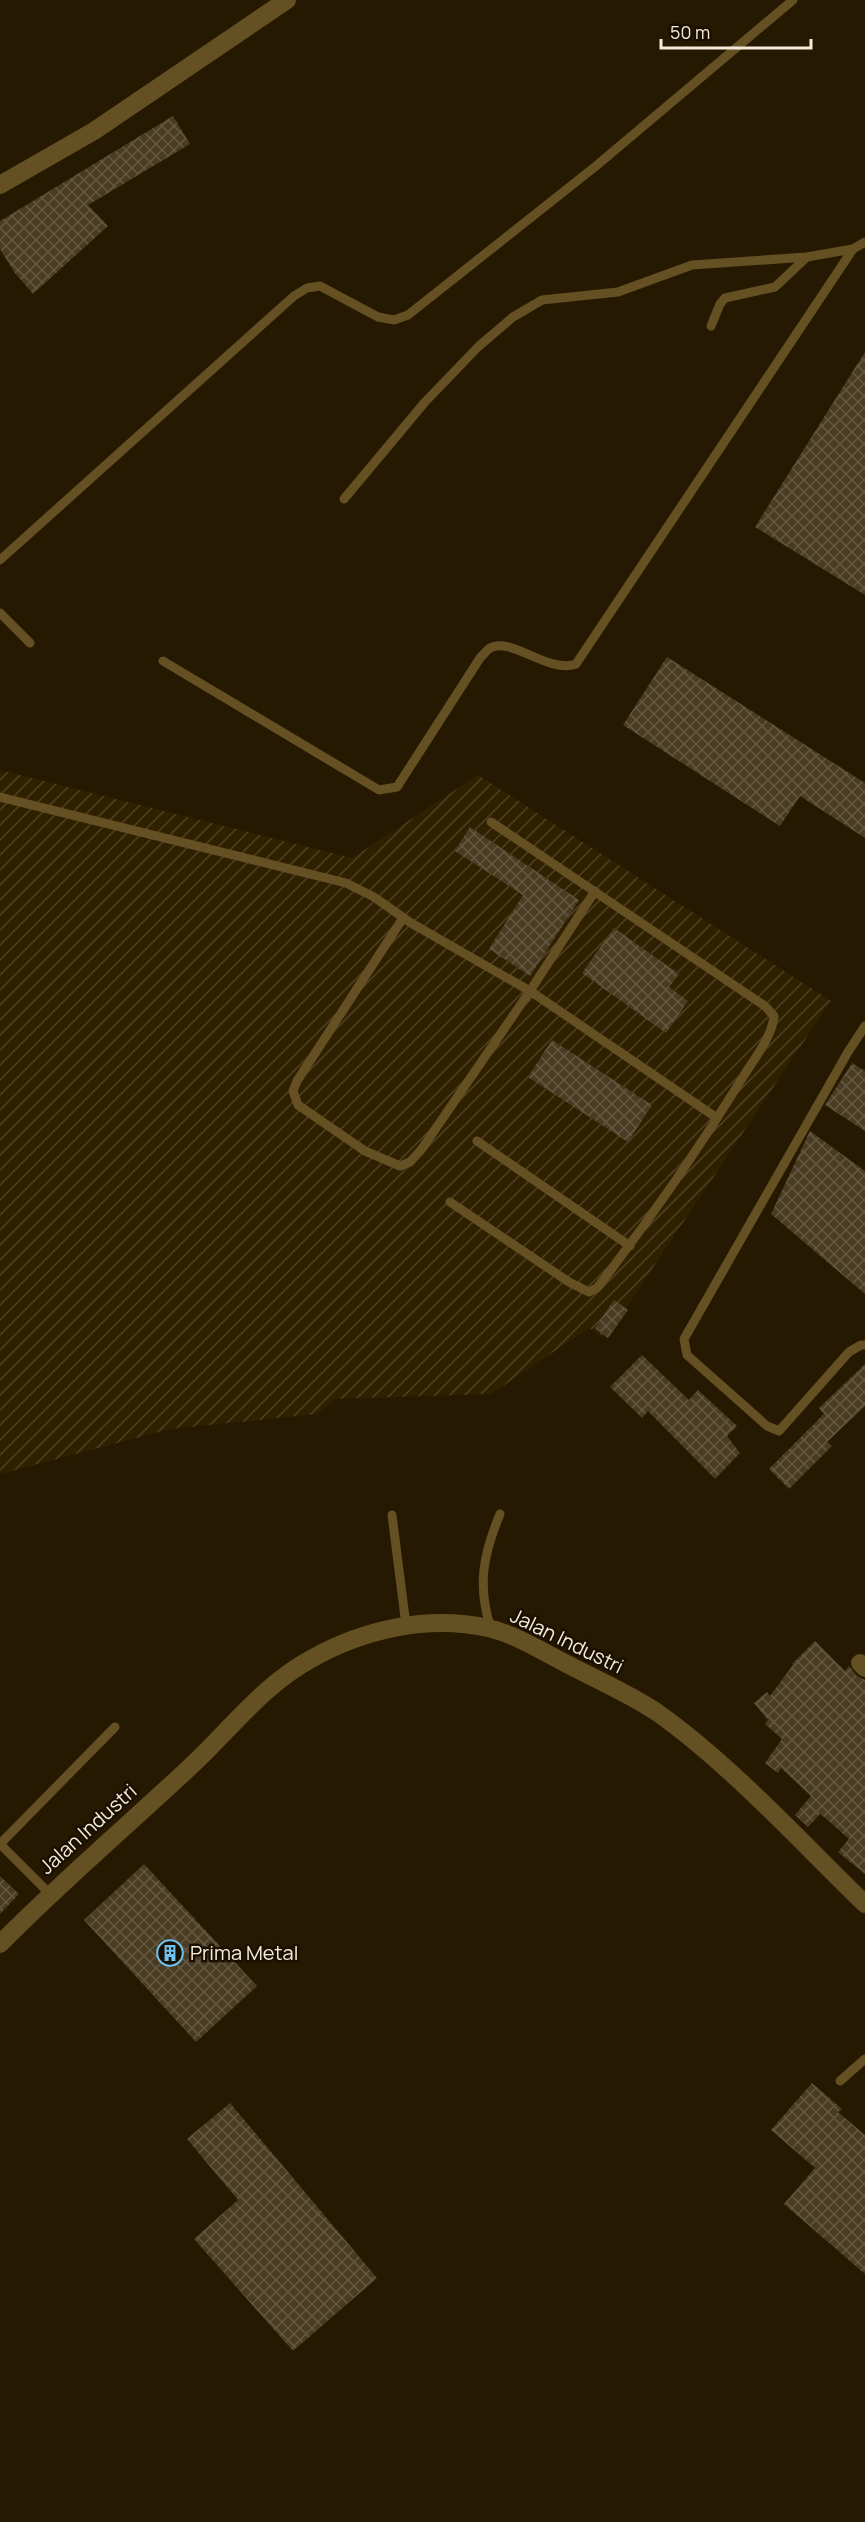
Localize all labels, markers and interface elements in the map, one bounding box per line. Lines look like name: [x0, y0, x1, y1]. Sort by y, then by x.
scale bar: [661, 12, 811, 50]
text: 50 m: [670, 20, 710, 44]
street label: Jalan Industri: [506, 1602, 628, 1680]
street label: Jalan Industri: [33, 1778, 142, 1880]
building icon: Prima Metal: [155, 1938, 185, 1968]
place label: Prima Metal: [190, 1939, 298, 1966]

